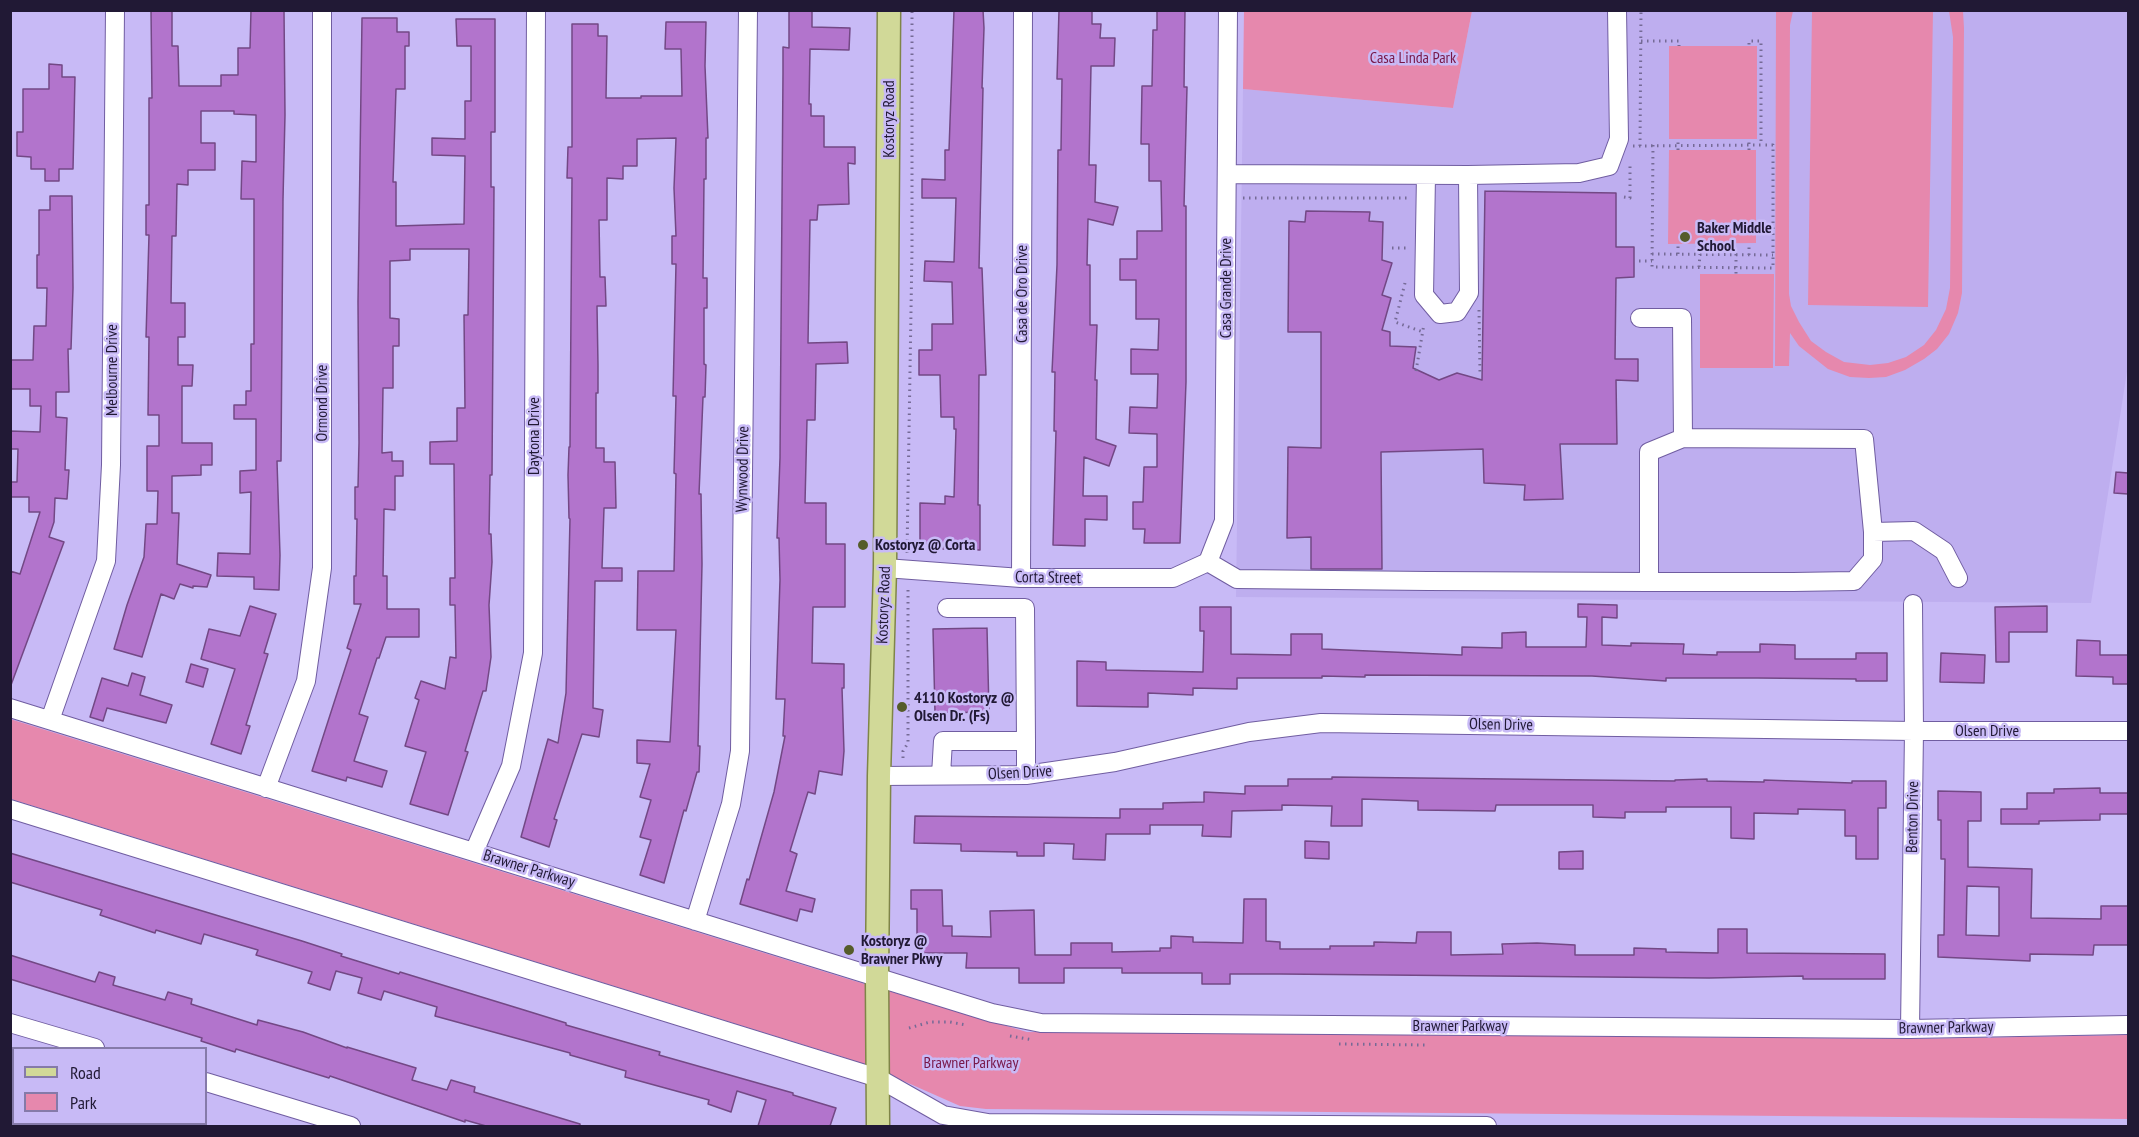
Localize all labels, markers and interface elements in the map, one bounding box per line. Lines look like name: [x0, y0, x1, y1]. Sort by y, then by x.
park label: Casa Linda Park: [1370, 48, 1456, 68]
street label: Kostoryz Road: [879, 80, 899, 158]
place label: Baker Middle School: [1697, 218, 1772, 256]
marker: Baker Middle School: [1678, 230, 1692, 244]
street label: Casa Grande Drive: [1216, 238, 1236, 338]
street label: Casa de Oro Drive: [1012, 245, 1032, 343]
street label: Melbourne Drive: [102, 324, 122, 416]
street label: Ormond Drive: [312, 365, 332, 441]
street label: Daytona Drive: [524, 397, 544, 475]
street label: Wynwood Drive: [733, 426, 753, 512]
place label: Kostoryz @ Corta: [875, 535, 975, 555]
marker: Kostoryz @ Corta: [856, 538, 870, 552]
street label: Kostoryz Road: [873, 566, 895, 644]
street label: Corta Street: [1015, 568, 1081, 588]
place label: 4110 Kostoryz @ Olsen Dr. (Fs): [914, 688, 1015, 726]
marker: 4110 Kostoryz @ Olsen Dr. (Fs): [895, 700, 909, 714]
street label: Olsen Drive: [1469, 715, 1533, 735]
street label: Olsen Drive: [1955, 721, 2019, 741]
street label: Olsen Drive: [988, 762, 1052, 784]
street label: Benton Drive: [1903, 781, 1923, 853]
street label: Brawner Parkway: [481, 846, 577, 892]
place label: Kostoryz @ Brawner Pkwy: [861, 931, 942, 969]
marker: Kostoryz @ Brawner Pkwy: [842, 943, 856, 957]
street label: Brawner Parkway: [1413, 1016, 1507, 1036]
street label: Brawner Parkway: [1898, 1018, 1994, 1038]
legend: [12, 1047, 207, 1125]
park label: Brawner Parkway: [924, 1053, 1018, 1073]
text: Road: [70, 1061, 101, 1084]
text: Park: [70, 1091, 97, 1114]

